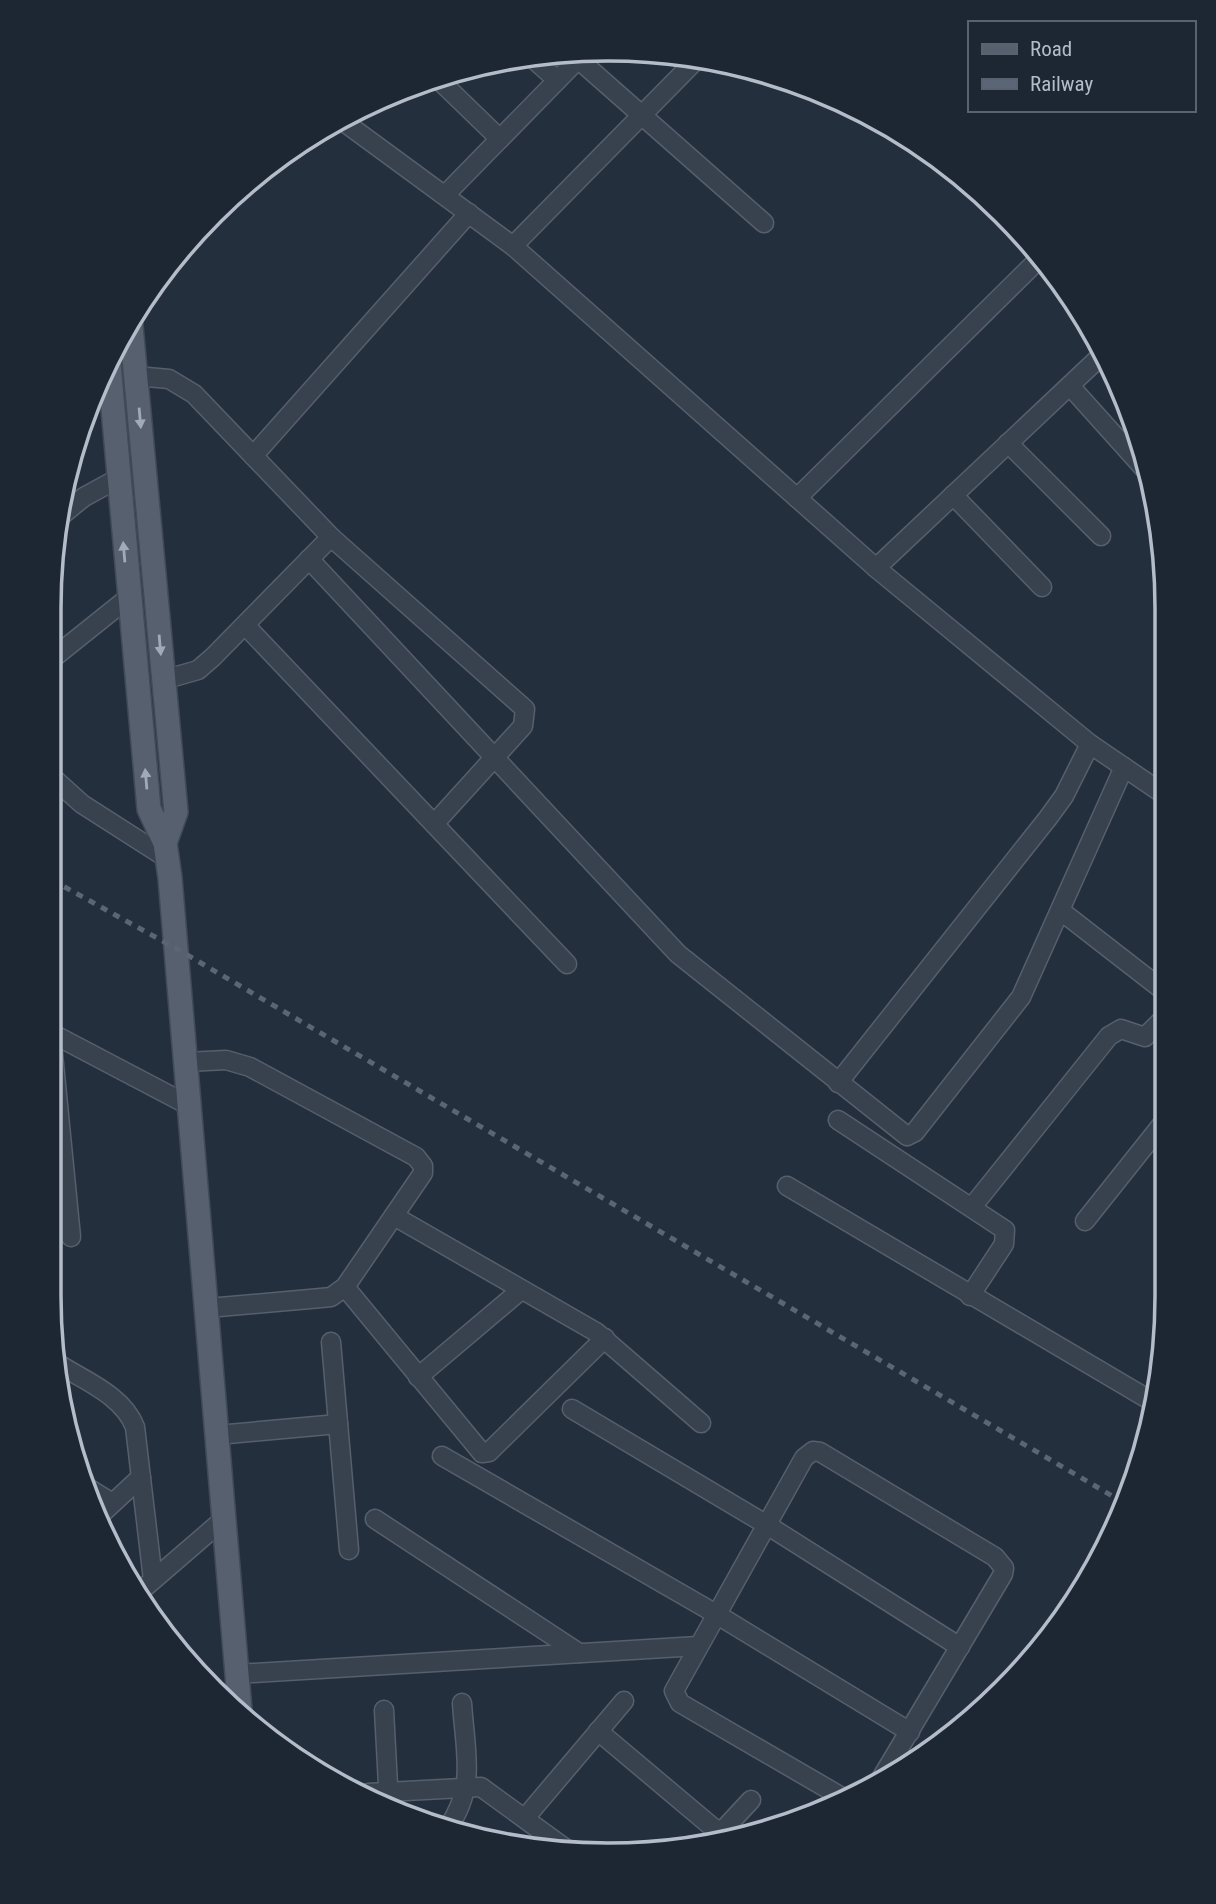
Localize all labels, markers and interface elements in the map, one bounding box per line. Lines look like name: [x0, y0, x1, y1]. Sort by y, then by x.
legend: [968, 21, 1195, 112]
text: Road: [1030, 37, 1072, 61]
text: Railway: [1030, 72, 1093, 96]
one-way arrow: [134, 407, 145, 429]
one-way arrow: [118, 541, 129, 563]
one-way arrow: [155, 634, 166, 656]
one-way arrow: [140, 768, 151, 790]

